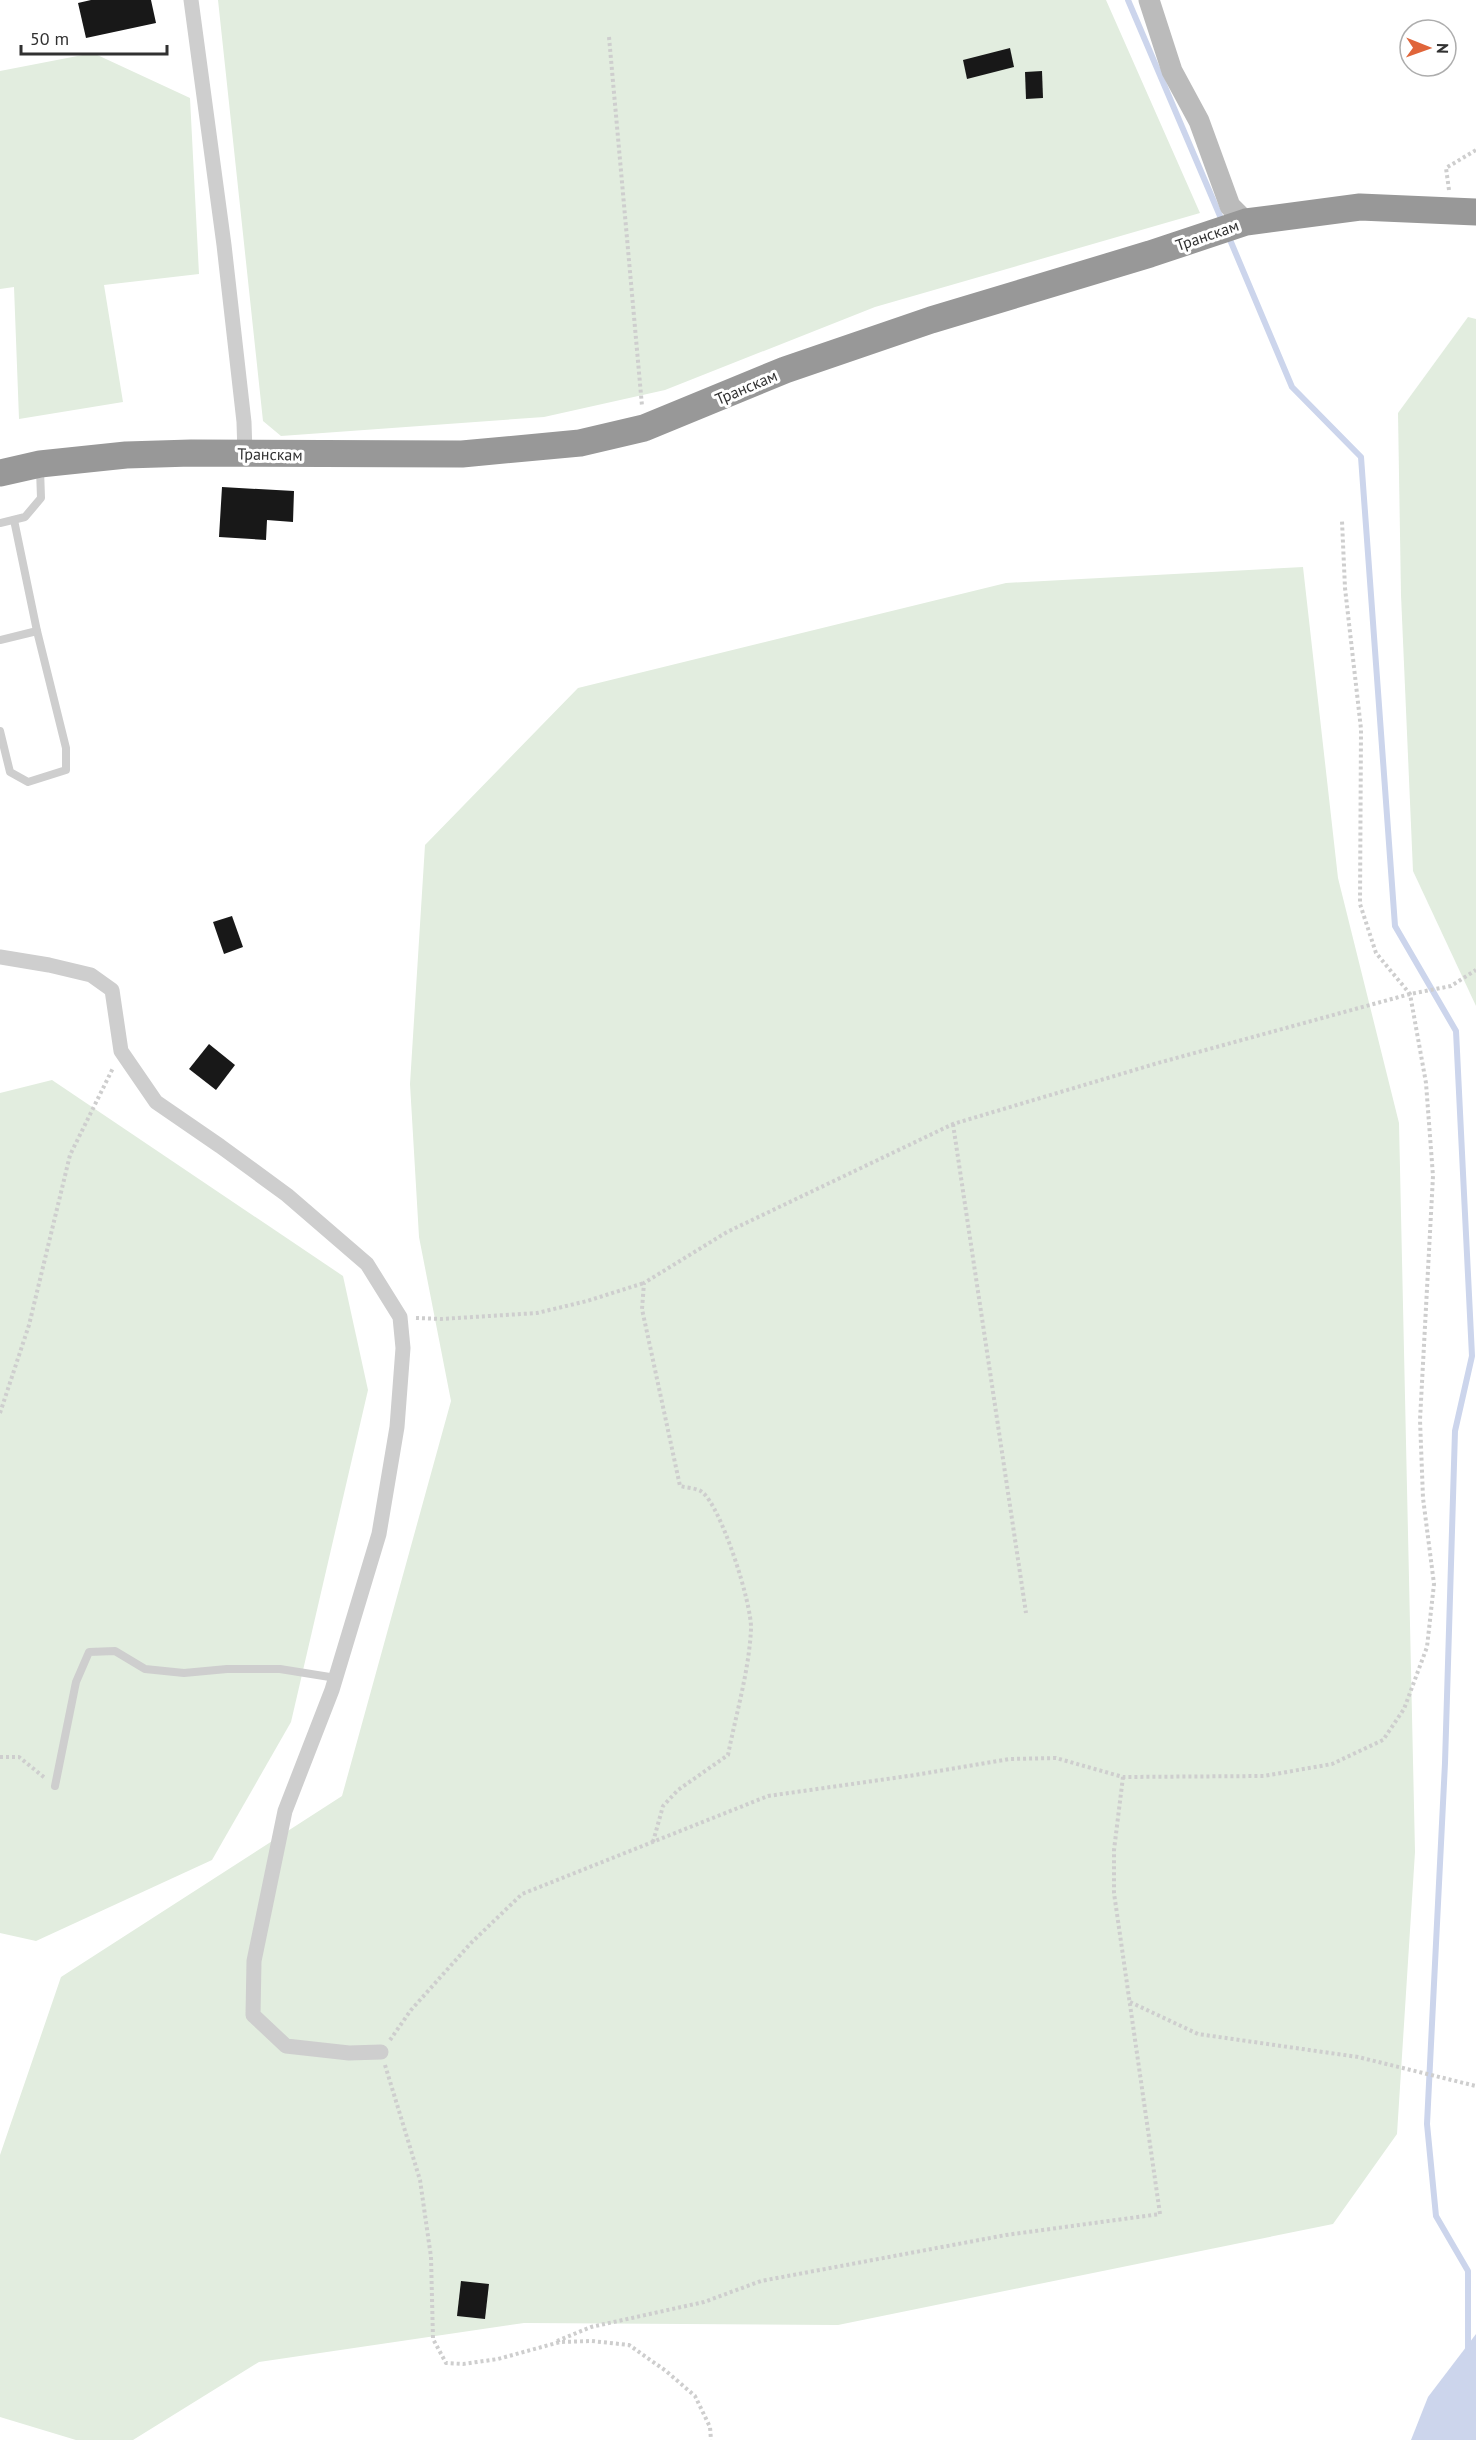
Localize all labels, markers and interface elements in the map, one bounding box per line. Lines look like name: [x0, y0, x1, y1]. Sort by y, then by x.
scale bar: [21, 18, 166, 56]
north arrow: [1398, 18, 1458, 78]
text: 50 m: [30, 27, 69, 50]
text: N: [1433, 43, 1453, 54]
street label: Транскам: [1173, 215, 1241, 255]
street label: Транскам: [712, 365, 780, 409]
street label: Транскам: [237, 443, 303, 465]

